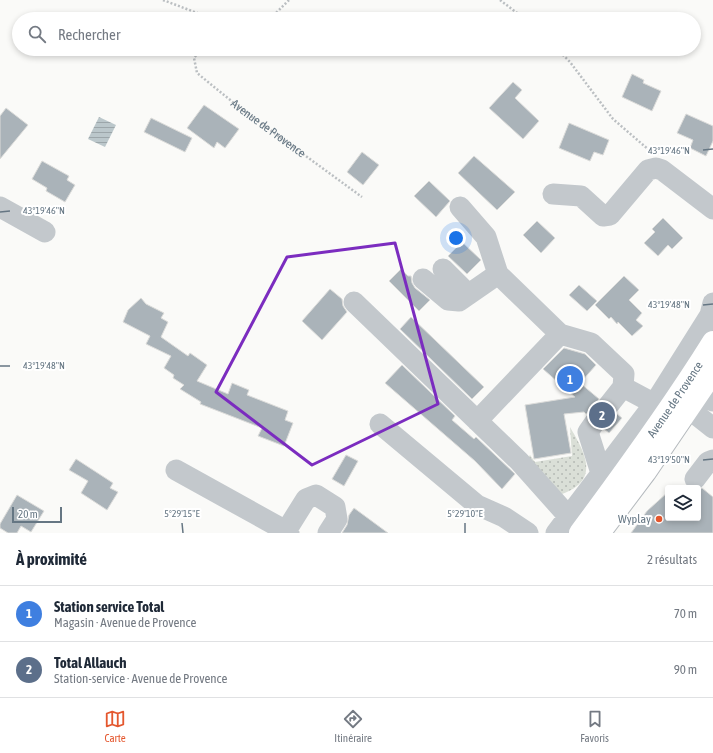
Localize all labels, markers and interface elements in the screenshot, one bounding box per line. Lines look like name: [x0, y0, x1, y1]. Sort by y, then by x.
search box: [12, 12, 701, 56]
icon: search: [26, 23, 48, 45]
text: Rechercher: [58, 26, 120, 43]
street label: Avenue de Provence: [228, 97, 308, 160]
text: 43°19'46"N: [648, 145, 690, 156]
text: 43°19'46"N: [23, 205, 65, 216]
your location: [446, 228, 466, 248]
text: 43°19'48"N: [648, 299, 690, 310]
street label: Avenue de Provence: [645, 359, 706, 440]
text: 43°19'48"N: [23, 360, 65, 371]
pin: 1: [557, 364, 583, 394]
pin: 2: [589, 400, 615, 430]
text: 43°19'50"N: [648, 454, 690, 465]
map controls: [665, 485, 701, 521]
button: layers: [665, 485, 701, 521]
scale bar: [12, 505, 62, 524]
text: 20 m: [18, 508, 38, 520]
text: 5°29'15"E: [164, 508, 200, 519]
text: 5°29'10"E: [447, 508, 483, 519]
place label: Wyplay: [618, 512, 651, 526]
marker: Wyplay: [654, 514, 664, 524]
text: À proximité: [16, 549, 87, 569]
text: 2 résultats: [647, 552, 697, 567]
text: Station service Total: [54, 598, 164, 615]
text: 1: [26, 606, 32, 621]
text: 70 m: [674, 606, 697, 621]
text: Magasin · Avenue de Provence: [54, 615, 196, 630]
text: Total Allauch: [54, 654, 126, 671]
text: 2: [26, 662, 32, 677]
text: 90 m: [674, 662, 697, 677]
text: Station-service · Avenue de Provence: [54, 671, 227, 686]
tab: Carte: [104, 708, 126, 744]
tab: Itinéraire: [334, 708, 372, 744]
tab: Favoris: [580, 708, 609, 744]

